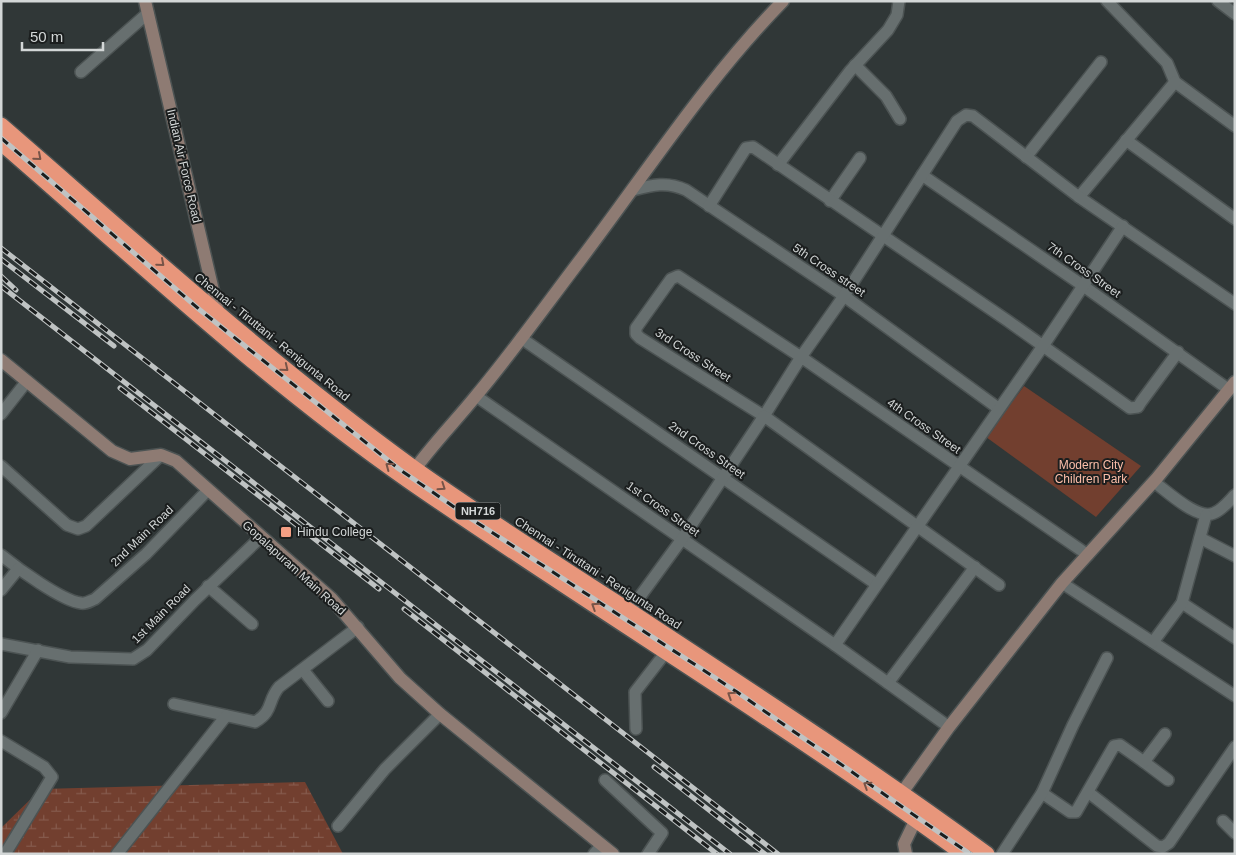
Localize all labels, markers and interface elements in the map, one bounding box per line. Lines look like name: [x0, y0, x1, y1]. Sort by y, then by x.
scale bar: [22, 20, 104, 52]
text: 50 m: [30, 28, 63, 45]
street label: Indian Air Force Road: [164, 108, 204, 224]
one-way arrow: [32, 151, 41, 159]
street label: 7th Cross Street: [1044, 239, 1124, 301]
street label: 5th Cross street: [790, 241, 869, 300]
one-way arrow: [155, 258, 164, 267]
street label: Chennai - Tiruttani - Renigunta Road: [192, 270, 352, 404]
street label: 3rd Cross Street: [653, 325, 734, 385]
one-way arrow: [279, 362, 288, 370]
street label: 4th Cross Street: [884, 395, 964, 457]
street label: 2nd Cross Street: [666, 418, 748, 482]
park label: Modern City Children Park: [1055, 458, 1128, 486]
one-way arrow: [386, 463, 395, 471]
street label: 1st Cross Street: [624, 479, 703, 540]
one-way arrow: [437, 481, 446, 490]
road number: NH716: [456, 502, 500, 520]
street label: 2nd Main Road: [108, 503, 176, 569]
street label: Chennai - Tiruttani - Renigunta Road: [512, 514, 684, 632]
street label: Gopalapuram Main Road: [239, 518, 349, 618]
marker: Hindu College: [279, 525, 293, 539]
place label: Hindu College: [297, 525, 373, 539]
street label: 1st Main Road: [129, 582, 193, 646]
one-way arrow: [592, 603, 601, 612]
one-way arrow: [727, 692, 737, 701]
one-way arrow: [863, 782, 873, 791]

